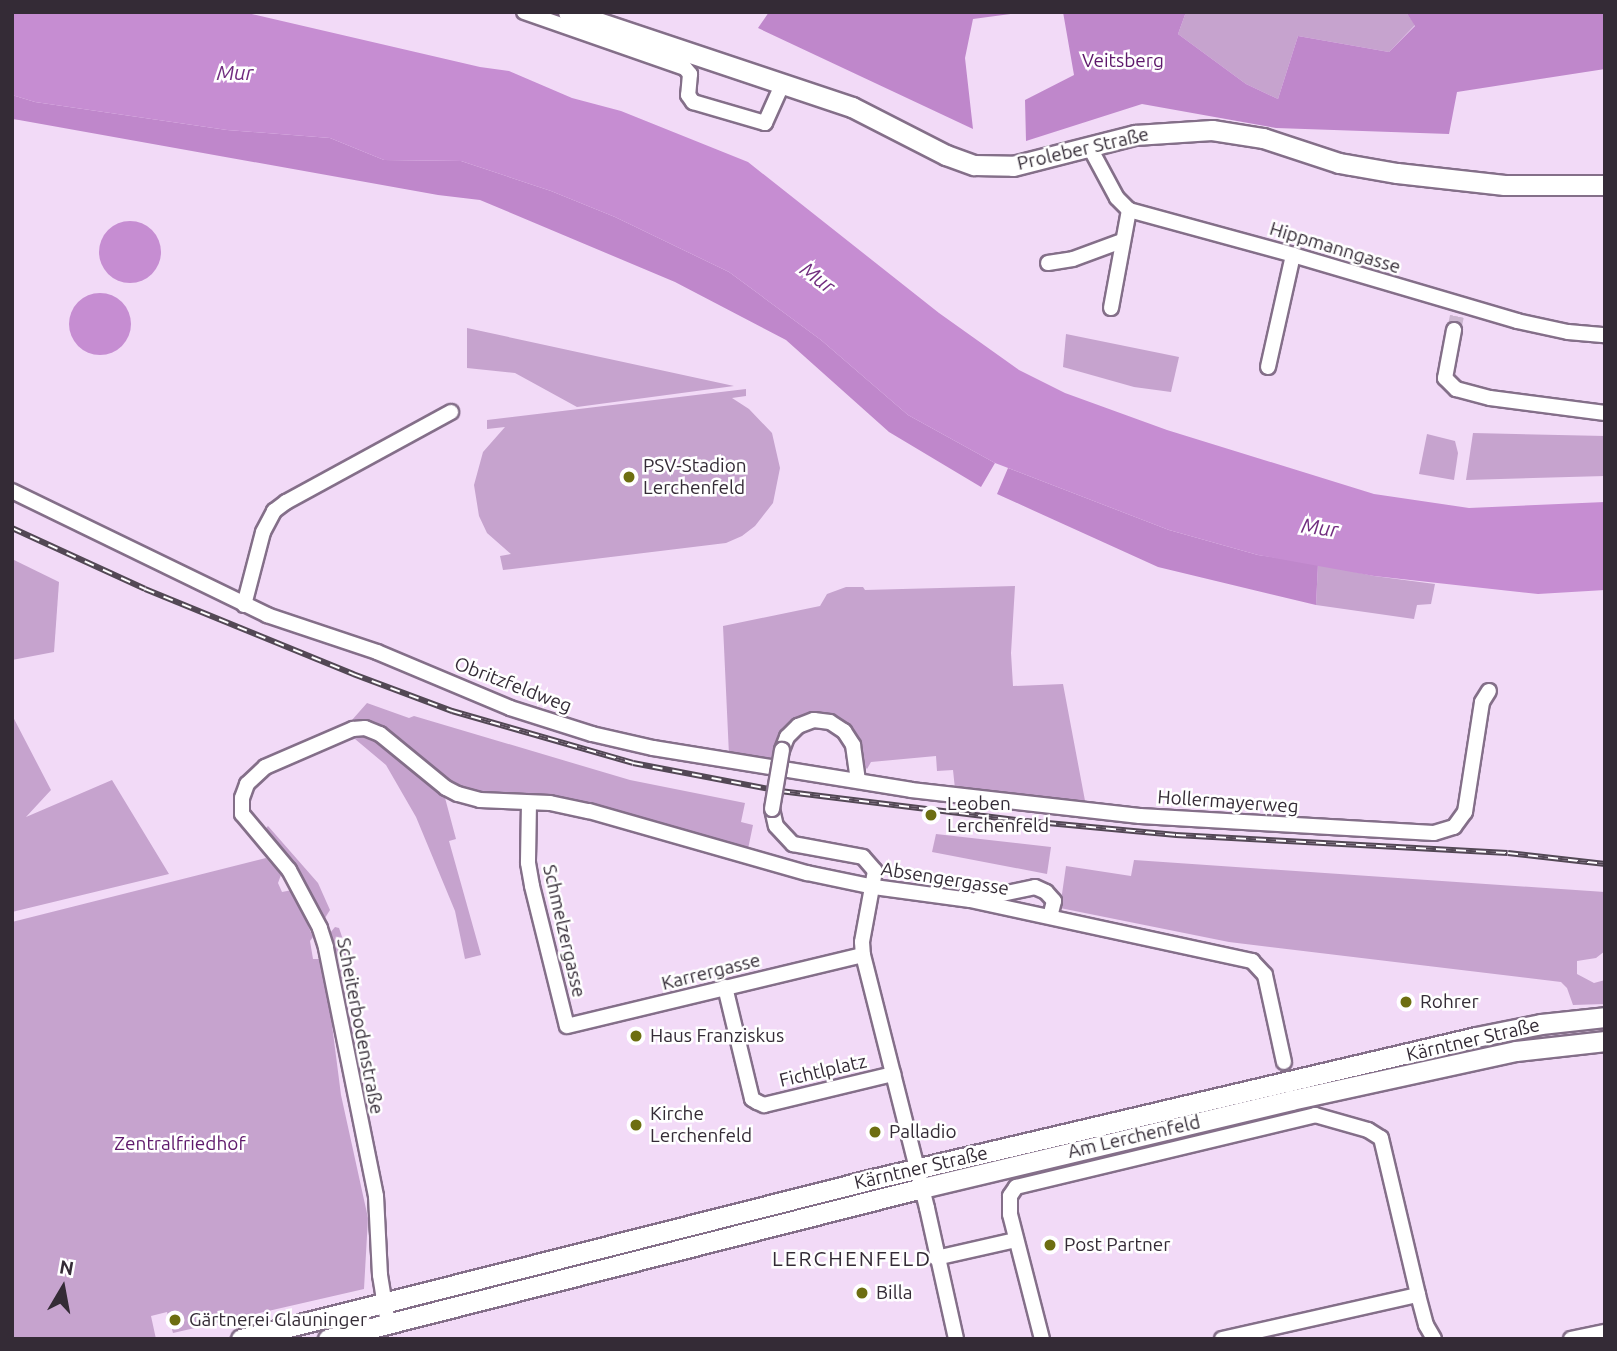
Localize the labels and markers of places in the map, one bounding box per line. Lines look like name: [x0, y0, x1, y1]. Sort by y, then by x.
place label: PSV-Stadion Lerchenfeld: [643, 455, 747, 499]
marker: PSV-Stadion Lerchenfeld: [621, 469, 637, 485]
place label: Leoben Lerchenfeld: [947, 793, 1049, 837]
marker: Leoben Lerchenfeld: [921, 805, 941, 825]
place label: Rohrer: [1420, 991, 1479, 1013]
marker: Rohrer: [1398, 994, 1414, 1010]
place label: Haus Franziskus: [650, 1025, 784, 1047]
marker: Haus Franziskus: [628, 1028, 644, 1044]
place label: Kirche Lerchenfeld: [650, 1103, 752, 1147]
marker: Kirche Lerchenfeld: [628, 1117, 644, 1133]
place label: Palladio: [889, 1121, 957, 1143]
marker: Palladio: [867, 1124, 883, 1140]
place label: Post Partner: [1064, 1234, 1170, 1256]
marker: Post Partner: [1042, 1237, 1058, 1253]
place label: Billa: [876, 1282, 912, 1304]
marker: Billa: [854, 1285, 870, 1301]
place label: Gärtnerei Glauninger: [189, 1309, 367, 1331]
marker: Gärtnerei Glauninger: [167, 1312, 183, 1328]

